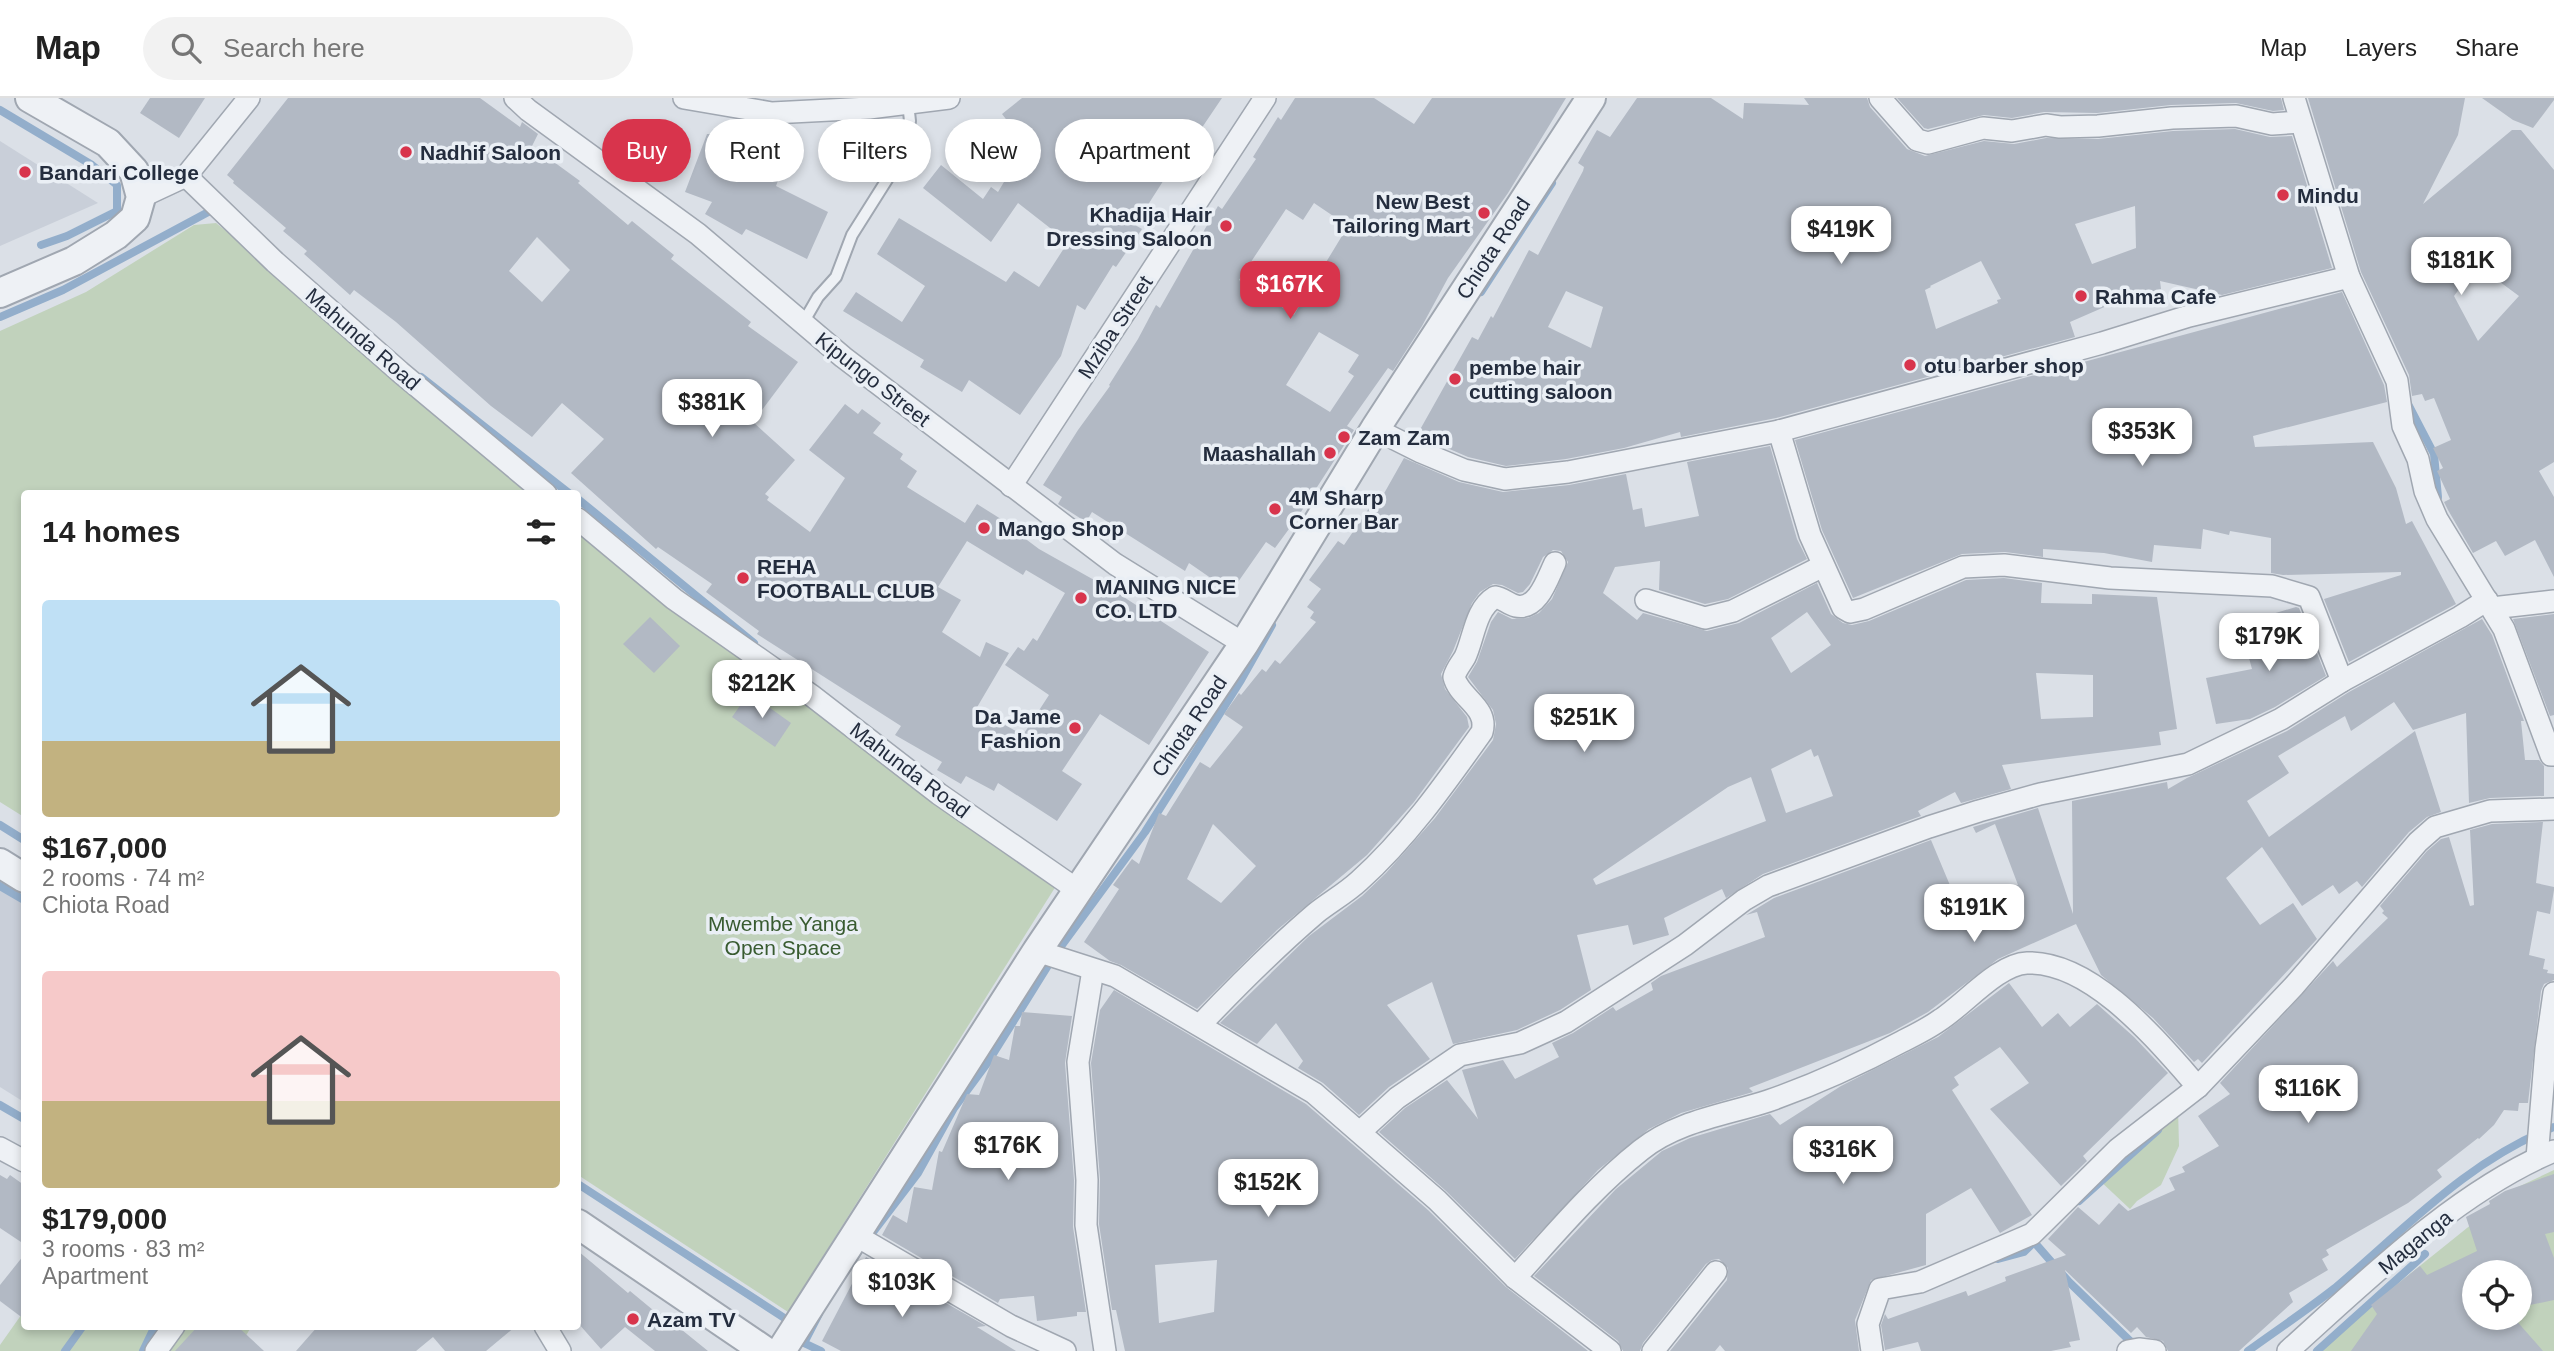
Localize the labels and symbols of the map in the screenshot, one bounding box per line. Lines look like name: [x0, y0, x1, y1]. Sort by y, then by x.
place label: Nadhif Saloon: [420, 141, 561, 164]
marker: Nadhif Saloon: [398, 144, 414, 160]
place label: Bandari College: [39, 161, 199, 184]
marker: Bandari College: [17, 164, 33, 180]
place label: Mindu: [2297, 184, 2359, 207]
marker: Mindu: [2275, 187, 2291, 203]
place label: New Best Tailoring Mart: [1333, 190, 1470, 237]
street label: Chiota Road: [1452, 193, 1534, 303]
place label: Khadija Hair Dressing Saloon: [1046, 203, 1212, 250]
marker: New Best Tailoring Mart: [1476, 205, 1492, 221]
pin: $419K: [1792, 206, 1890, 266]
marker: Khadija Hair Dressing Saloon: [1218, 218, 1234, 234]
pin: $181K: [2412, 238, 2510, 297]
pin: $167K: [1241, 262, 1339, 321]
street label: Mziba Street: [1073, 271, 1157, 383]
street label: Mahunda Road: [301, 283, 425, 395]
place label: Rahma Cafe: [2095, 285, 2216, 308]
marker: Rahma Cafe: [2073, 288, 2089, 304]
street label: Kipungo Street: [811, 327, 935, 431]
place label: otu barber shop: [1924, 354, 2084, 377]
place label: pembe hair cutting saloon: [1469, 356, 1613, 403]
marker: otu barber shop: [1902, 357, 1918, 373]
marker: pembe hair cutting saloon: [1447, 371, 1463, 387]
pin: $381K: [663, 380, 761, 439]
pin: $353K: [2093, 408, 2191, 468]
place label: Zam Zam: [1358, 426, 1450, 449]
marker: Zam Zam: [1336, 429, 1352, 445]
place label: Maashallah: [1203, 442, 1316, 465]
marker: Maashallah: [1322, 445, 1338, 461]
place label: 4M Sharp Corner Bar: [1289, 486, 1399, 533]
marker: 4M Sharp Corner Bar: [1267, 501, 1283, 517]
place label: Mango Shop: [998, 517, 1124, 540]
marker: Mango Shop: [976, 520, 992, 536]
place label: REHA FOOTBALL CLUB: [757, 555, 935, 602]
marker: REHA FOOTBALL CLUB: [735, 570, 751, 586]
place label: MANING NICE CO. LTD: [1095, 575, 1236, 622]
marker: MANING NICE CO. LTD: [1073, 590, 1089, 606]
pin: $179K: [2220, 614, 2318, 673]
pin: $212K: [713, 660, 811, 720]
street label: Chiota Road: [1147, 671, 1231, 781]
pin: $251K: [1535, 694, 1633, 754]
place label: Da Jame Fashion: [975, 705, 1061, 752]
street label: Mahunda Road: [846, 718, 974, 822]
marker: Da Jame Fashion: [1067, 720, 1083, 736]
pin: $191K: [1925, 884, 2023, 944]
park label: Mwembe Yanga Open Space: [708, 912, 858, 959]
pin: $116K: [2259, 1066, 2357, 1125]
pin: $176K: [959, 1122, 1057, 1182]
pin: $316K: [1794, 1126, 1892, 1186]
pin: $152K: [1219, 1160, 1317, 1219]
street label: Maganga: [2374, 1205, 2457, 1278]
pin: $103K: [853, 1260, 951, 1319]
place label: Azam TV: [647, 1308, 736, 1331]
marker: Azam TV: [625, 1311, 641, 1327]

